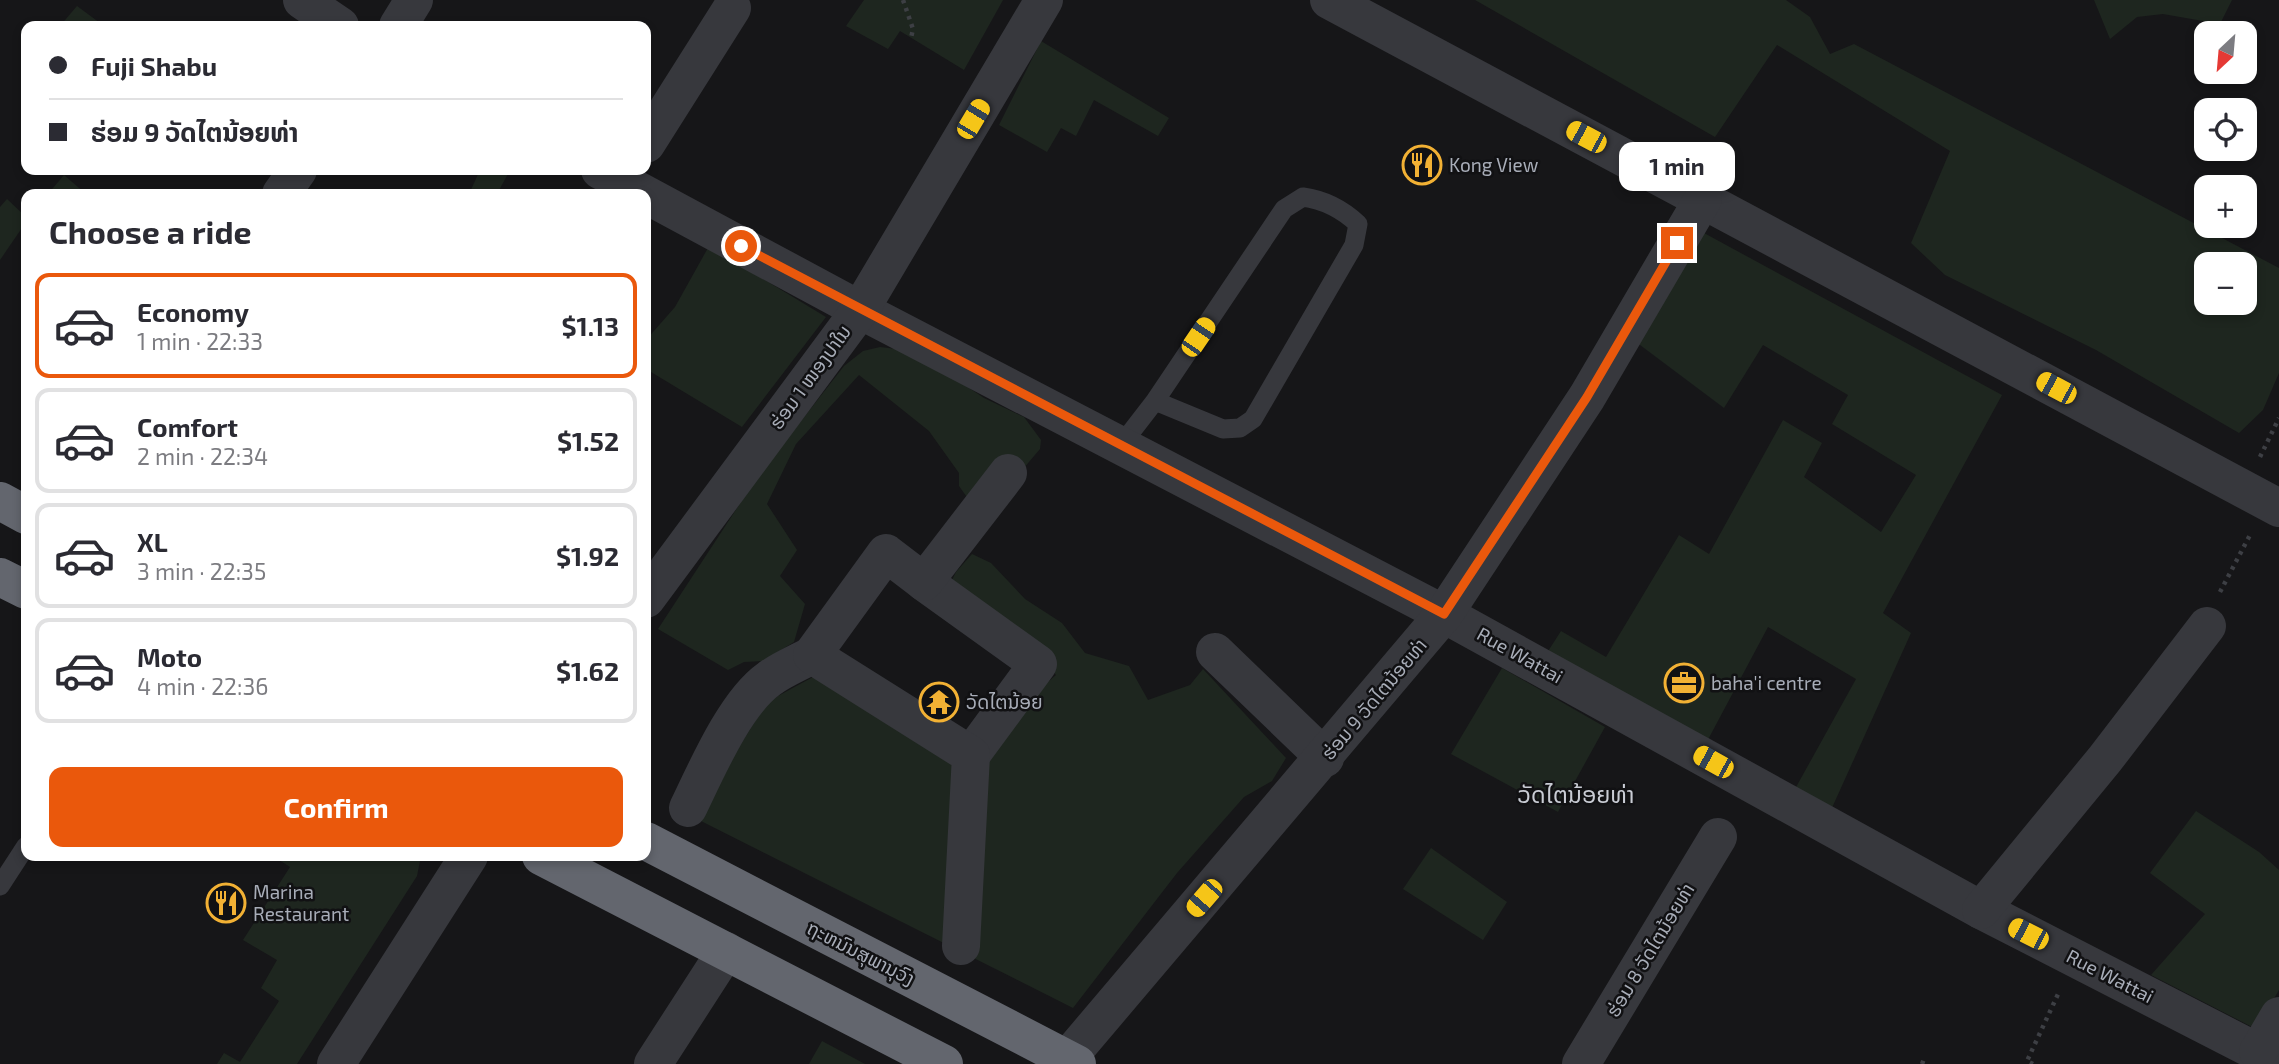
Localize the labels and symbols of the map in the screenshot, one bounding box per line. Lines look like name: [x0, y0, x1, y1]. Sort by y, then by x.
north arrow: [2194, 21, 2258, 84]
car: [954, 96, 993, 142]
car: [1563, 118, 1610, 156]
callout: 1 min: [1619, 142, 1735, 190]
restaurant icon: Kong View: [1401, 144, 1443, 186]
place label: Kong View: [1449, 153, 1539, 176]
route end: [1661, 227, 1693, 259]
route start: [725, 230, 757, 262]
car: [1178, 314, 1219, 360]
street label: ຮ່ອມ 1 ໜອງປາໃນ: [764, 320, 855, 433]
car: [2033, 369, 2080, 407]
street label: Rue Wattai: [1473, 622, 1567, 688]
street label: ຮ່ອມ 9 ວັດໄຕນ້ອຍທ່າ: [1316, 633, 1431, 764]
office icon: baha'i centre: [1663, 662, 1705, 704]
place label: baha'i centre: [1711, 671, 1822, 694]
temple icon: ວັດໄຕນ້ອຍ: [918, 681, 960, 723]
place label: ວັດໄຕນ້ອຍ: [966, 690, 1043, 713]
car: [1690, 743, 1737, 781]
district label: ວັດໄຕນ້ອຍທ່າ: [1517, 780, 1635, 808]
car: [1183, 875, 1226, 921]
street label: ຮ່ອມ 8 ວັດໄຕນ້ອຍທ່າ: [1601, 879, 1699, 1021]
place label: Marina Restaurant: [253, 880, 349, 925]
restaurant icon: Marina Restaurant: [205, 882, 247, 924]
car: [2005, 915, 2052, 953]
street label: ຖະຫນົນສຸພານຸວົງ: [803, 916, 919, 991]
street label: Rue Wattai: [2063, 944, 2158, 1007]

